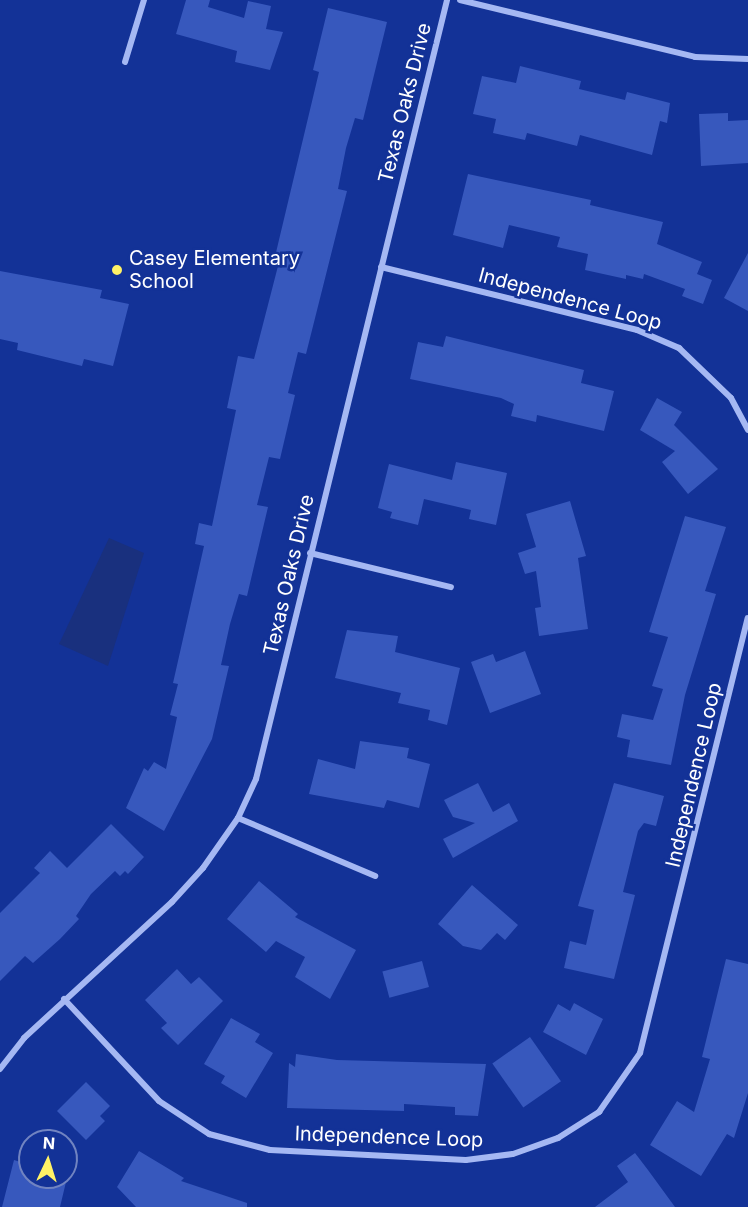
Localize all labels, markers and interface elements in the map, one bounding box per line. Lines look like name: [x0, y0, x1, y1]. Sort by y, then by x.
street label: Texas Oaks Drive: [373, 20, 437, 186]
place label: Casey Elementary School: [129, 246, 300, 293]
marker: Casey Elementary School: [110, 263, 124, 277]
street label: Independence Loop: [476, 263, 664, 335]
street label: Texas Oaks Drive: [259, 492, 319, 658]
street label: Independence Loop: [661, 680, 727, 870]
street label: Independence Loop: [294, 1122, 484, 1152]
north arrow: [18, 1129, 78, 1189]
text: N: [42, 1133, 56, 1153]

